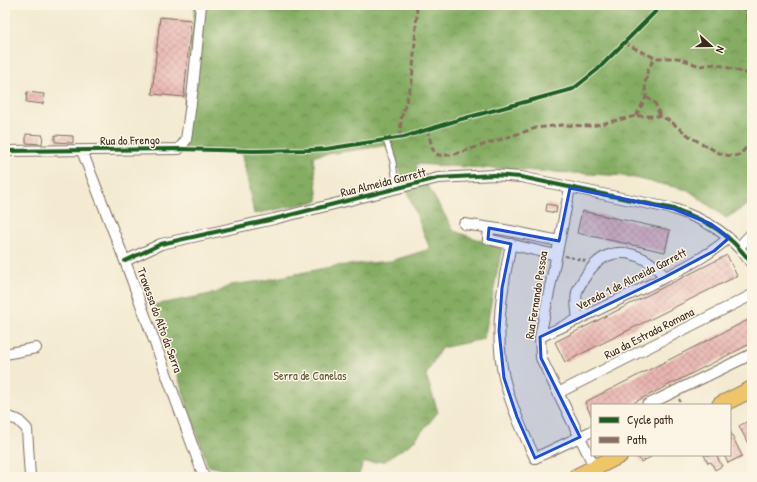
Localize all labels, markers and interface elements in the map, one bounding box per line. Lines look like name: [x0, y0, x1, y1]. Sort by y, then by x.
north arrow: [691, 26, 731, 66]
text: N: [713, 44, 728, 55]
street label: Rua do Frengo: [100, 131, 160, 149]
street label: Rua Almeida Garrett: [339, 163, 428, 201]
street label: Vereda 1 de Almeida Garrett: [573, 243, 690, 314]
street label: Rua Fernando Pessoa: [521, 250, 551, 340]
street label: Travessa do Alto da Serra: [133, 265, 187, 375]
street label: Rua da Estrada Romana: [601, 303, 697, 363]
park label: Serra de Canelas: [273, 367, 347, 384]
legend: [591, 404, 731, 456]
text: Cycle path: [627, 411, 673, 428]
text: Path: [627, 431, 647, 448]

